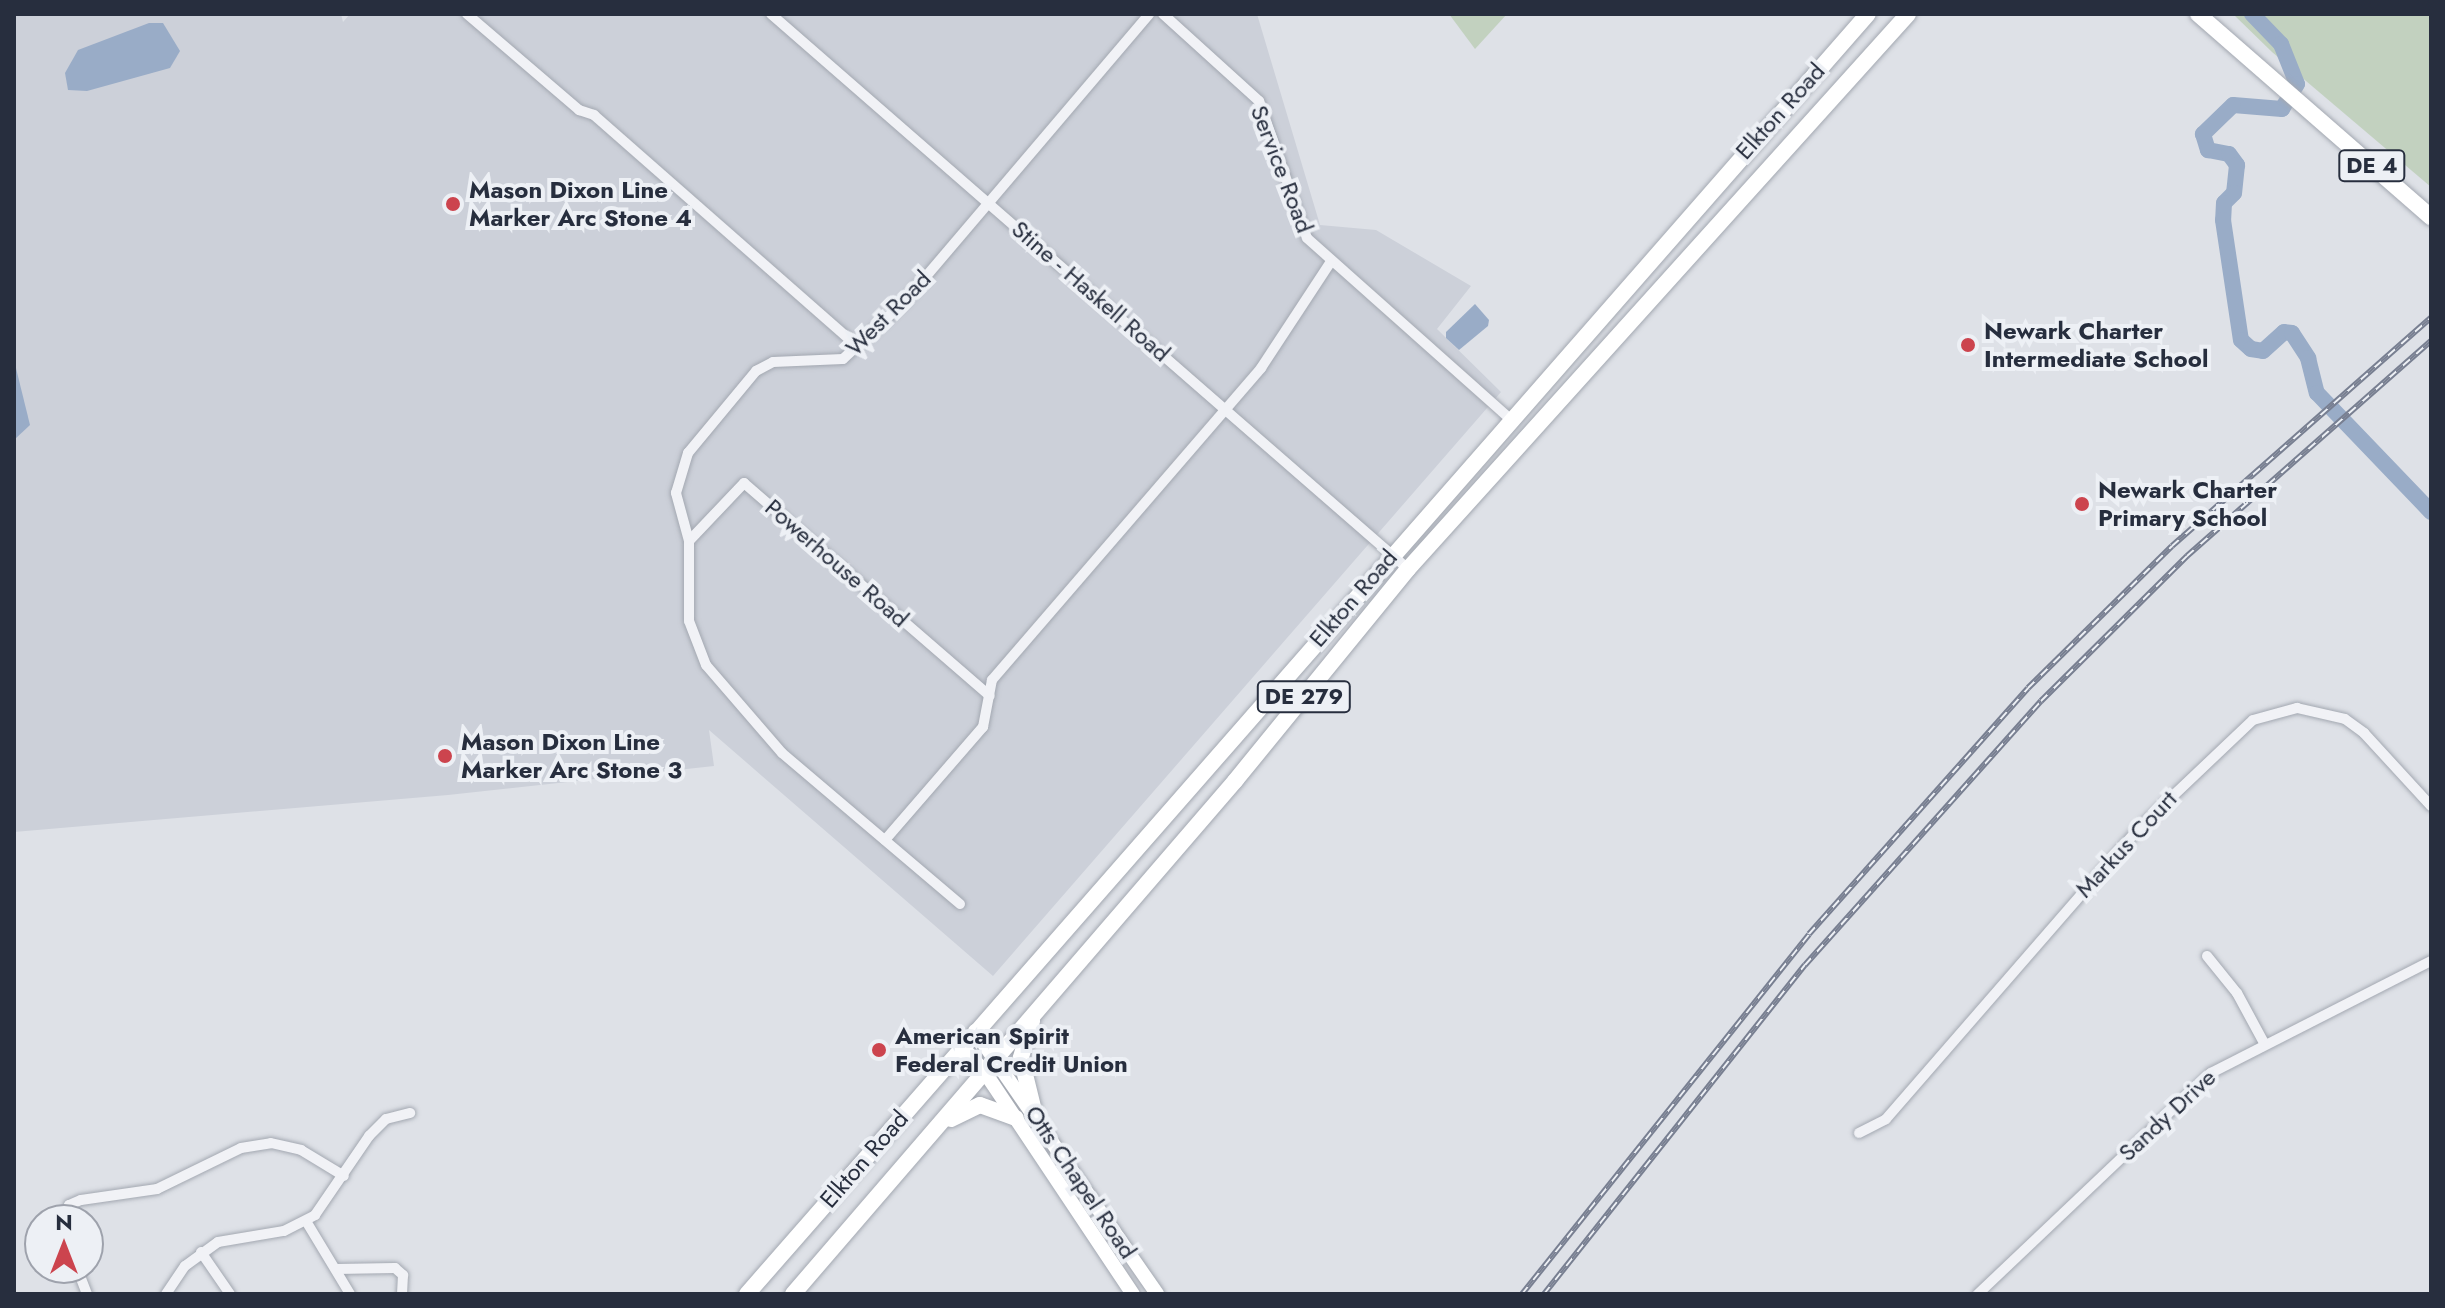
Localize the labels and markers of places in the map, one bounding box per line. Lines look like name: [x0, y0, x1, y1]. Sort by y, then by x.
place label: Mason Dixon Line Marker Arc Stone 4: [469, 176, 692, 232]
marker: Mason Dixon Line Marker Arc Stone 4: [444, 195, 462, 213]
place label: Newark Charter Intermediate School: [1984, 317, 2208, 373]
marker: Newark Charter Intermediate School: [1959, 336, 1977, 354]
place label: Newark Charter Primary School: [2098, 476, 2277, 532]
marker: Newark Charter Primary School: [2073, 495, 2091, 513]
place label: Mason Dixon Line Marker Arc Stone 3: [461, 728, 682, 784]
marker: Mason Dixon Line Marker Arc Stone 3: [436, 747, 454, 765]
place label: American Spirit Federal Credit Union: [895, 1022, 1128, 1078]
marker: American Spirit Federal Credit Union: [870, 1041, 888, 1059]

